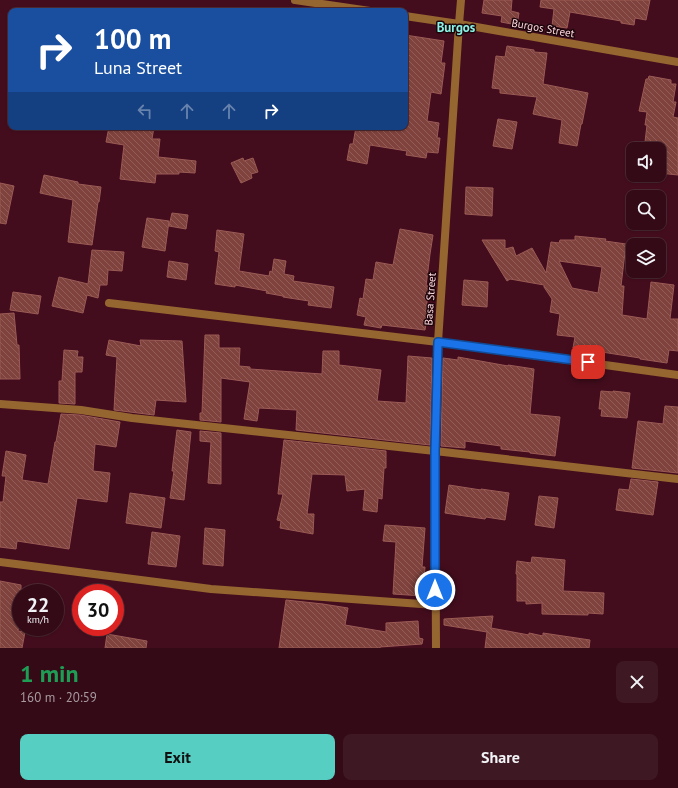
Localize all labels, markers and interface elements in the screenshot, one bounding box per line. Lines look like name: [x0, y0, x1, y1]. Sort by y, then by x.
street label: Burgos Street: [510, 16, 576, 40]
district label: Burgos: [437, 19, 476, 36]
text: 100 m: [94, 20, 171, 57]
icon: right: [28, 24, 80, 76]
text: Luna Street: [94, 56, 182, 79]
icon: left: [134, 100, 156, 122]
icon: ahead: [176, 100, 198, 122]
icon: ahead: [218, 100, 240, 122]
icon: right: [260, 100, 282, 122]
map controls: [626, 142, 666, 278]
button: sound: [626, 142, 666, 182]
button: search: [626, 190, 666, 230]
button: layers: [626, 238, 666, 278]
street label: Basa Street: [421, 272, 439, 326]
pin: [571, 345, 605, 379]
icon: arrive: [577, 351, 599, 373]
position arrow: [414, 569, 456, 611]
speed limit sign: 30: [72, 584, 124, 636]
text: 22: [27, 592, 49, 618]
text: km/h: [27, 613, 49, 626]
text: 1 min: [20, 658, 79, 689]
button: close: [616, 661, 658, 703]
text: 160 m · 20:59: [20, 689, 97, 706]
button: Exit: [20, 734, 335, 780]
button: Share: [343, 734, 658, 780]

